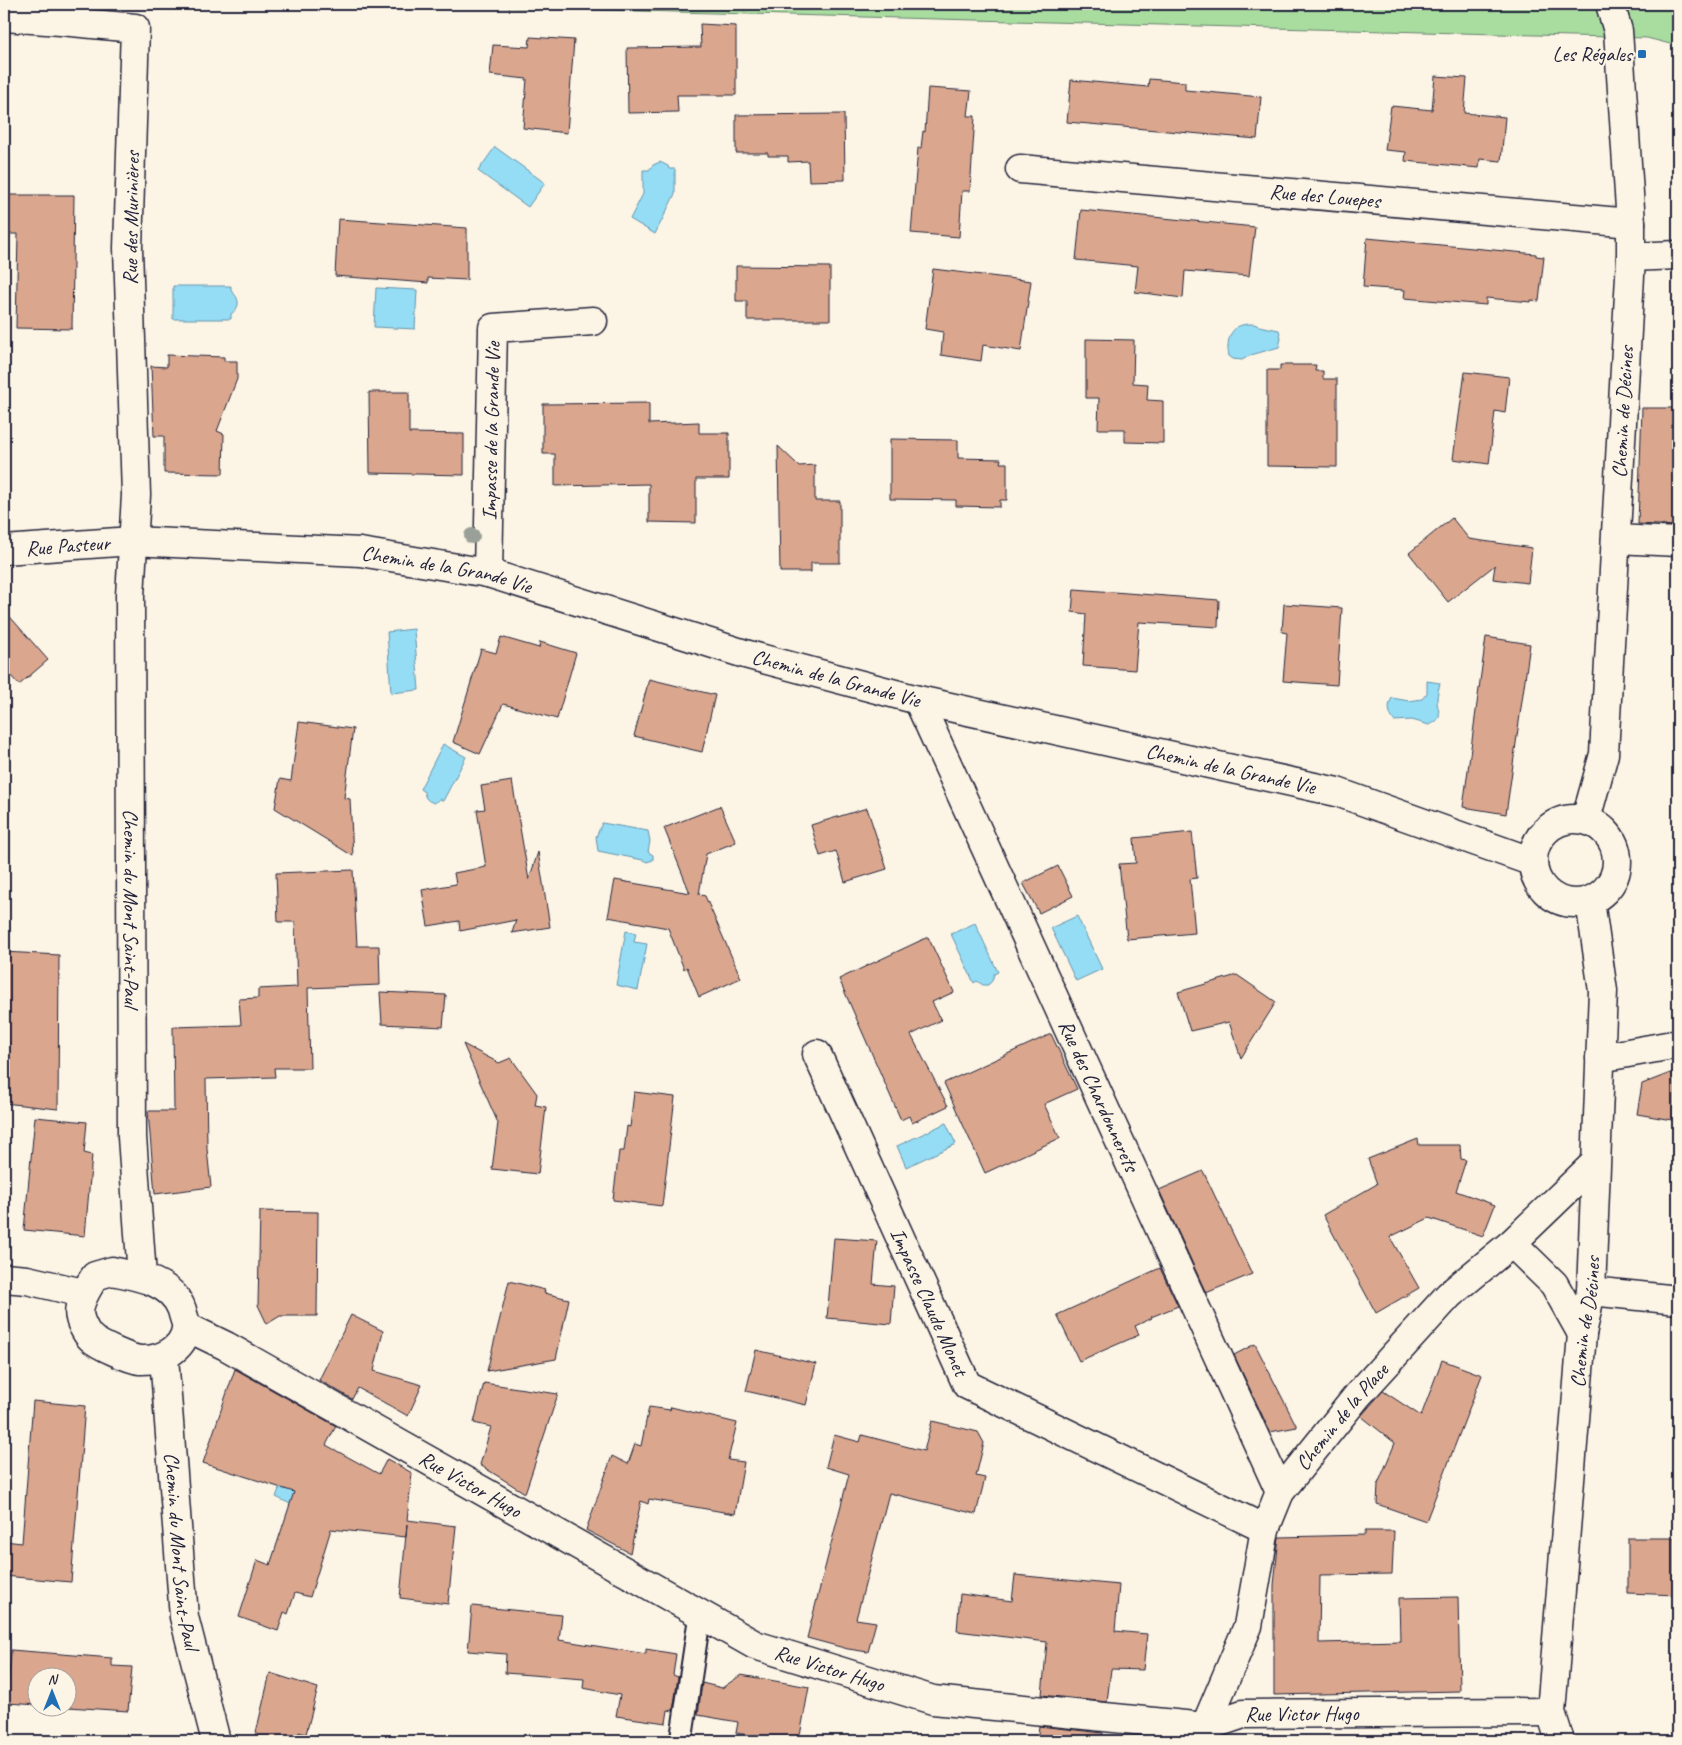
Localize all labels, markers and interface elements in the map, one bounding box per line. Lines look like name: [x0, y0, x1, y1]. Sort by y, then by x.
place label: Les Régales: [1553, 41, 1634, 67]
marker: Les Régales: [1636, 48, 1648, 60]
street label: Rue des Murinières: [117, 149, 145, 285]
street label: Rue des Louepes: [1269, 178, 1383, 214]
street label: Impasse de la Grande Vie: [476, 340, 506, 521]
street label: Chemin de Décines: [1606, 344, 1639, 478]
street label: Rue Pasteur: [25, 529, 112, 561]
street label: Chemin de la Grande Vie: [360, 539, 536, 599]
street label: Chemin de la Grande Vie: [749, 643, 924, 713]
street label: Chemin de la Grande Vie: [1144, 737, 1319, 800]
street label: Chemin du Mont Saint-Paul: [118, 809, 145, 1011]
street label: Rue des Chardonnerets: [1053, 1016, 1145, 1177]
street label: Impasse Claude Monet: [885, 1224, 975, 1382]
street label: Chemin de Décines: [1565, 1254, 1605, 1388]
street label: Chemin de la Place: [1290, 1357, 1395, 1476]
street label: Rue Victor Hugo: [414, 1445, 528, 1524]
street label: Chemin du Mont Saint-Paul: [158, 1452, 206, 1656]
street label: Rue Victor Hugo: [771, 1639, 889, 1698]
north arrow: [28, 1668, 78, 1718]
text: N: [48, 1671, 59, 1688]
street label: Rue Victor Hugo: [1245, 1700, 1360, 1727]

